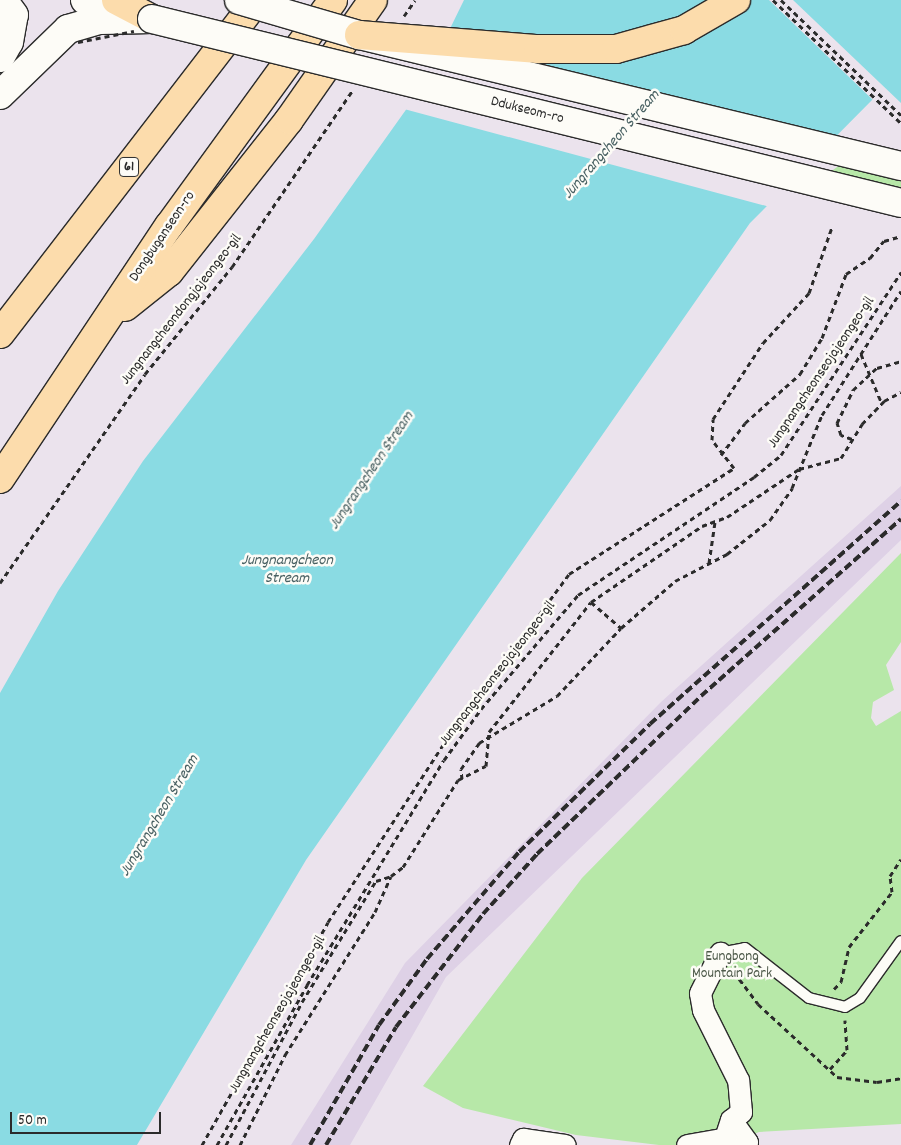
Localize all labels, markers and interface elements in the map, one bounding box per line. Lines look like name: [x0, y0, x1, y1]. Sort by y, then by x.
water label: Jungrangcheon Stream: [559, 86, 665, 204]
street label: Ddukseom-ro: [489, 93, 565, 129]
road number: 61: [119, 156, 139, 178]
street label: Dongbuganseon-ro: [126, 188, 200, 286]
street label: Jungnangcheondongjajeongeo-gil: [118, 231, 246, 389]
street label: Jungnangcheonseojajeongeo-gil: [765, 294, 879, 452]
water label: Jungrangcheon Stream: [325, 408, 419, 534]
water label: Jungnangcheon Stream: [241, 551, 333, 589]
street label: Jungnangcheonseojajeongeo-gil: [436, 598, 560, 750]
water label: Jungrangcheon Stream: [116, 752, 204, 880]
street label: Jungnangcheonseojajeongeo-gil: [226, 933, 330, 1097]
park label: Eungbong Mountain Park: [692, 948, 772, 983]
scale bar: [12, 1102, 164, 1134]
text: 50 m: [18, 1110, 47, 1132]

